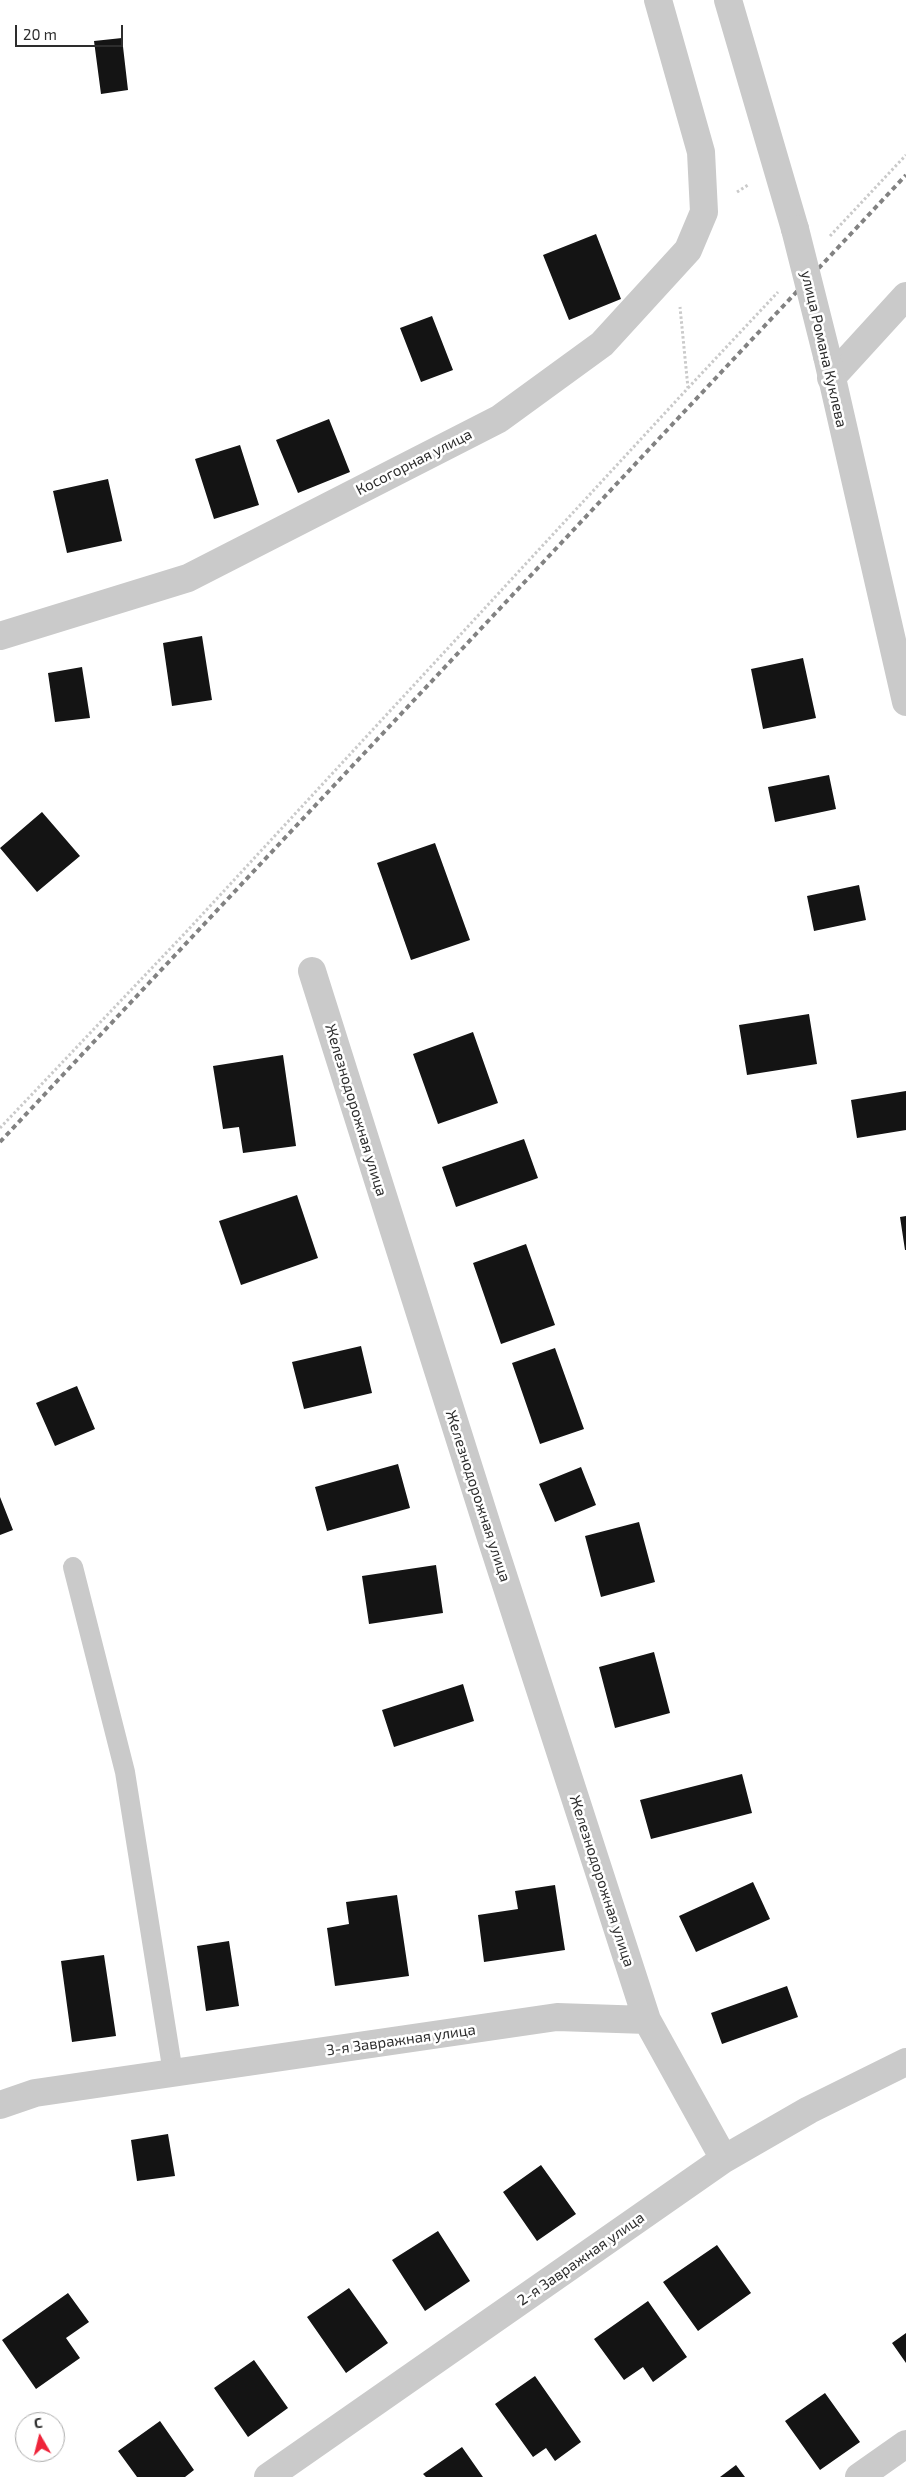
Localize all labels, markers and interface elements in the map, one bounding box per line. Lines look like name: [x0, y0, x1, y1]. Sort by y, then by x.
scale bar: [18, 15, 125, 47]
text: 20 m: [23, 25, 57, 43]
street label: улица Романа Куклева: [797, 269, 851, 429]
street label: Косогорная улица: [353, 425, 475, 499]
street label: Железнодорожная улица: [321, 1022, 391, 1198]
street label: Железнодорожная улица: [442, 1408, 514, 1584]
street label: Железнодорожная улица: [566, 1793, 638, 1969]
street label: 3-я Завражная улица: [325, 2021, 477, 2059]
street label: 2-я Завражная улица: [514, 2208, 648, 2310]
north arrow: [15, 2412, 65, 2462]
text: С: [33, 2414, 43, 2432]

